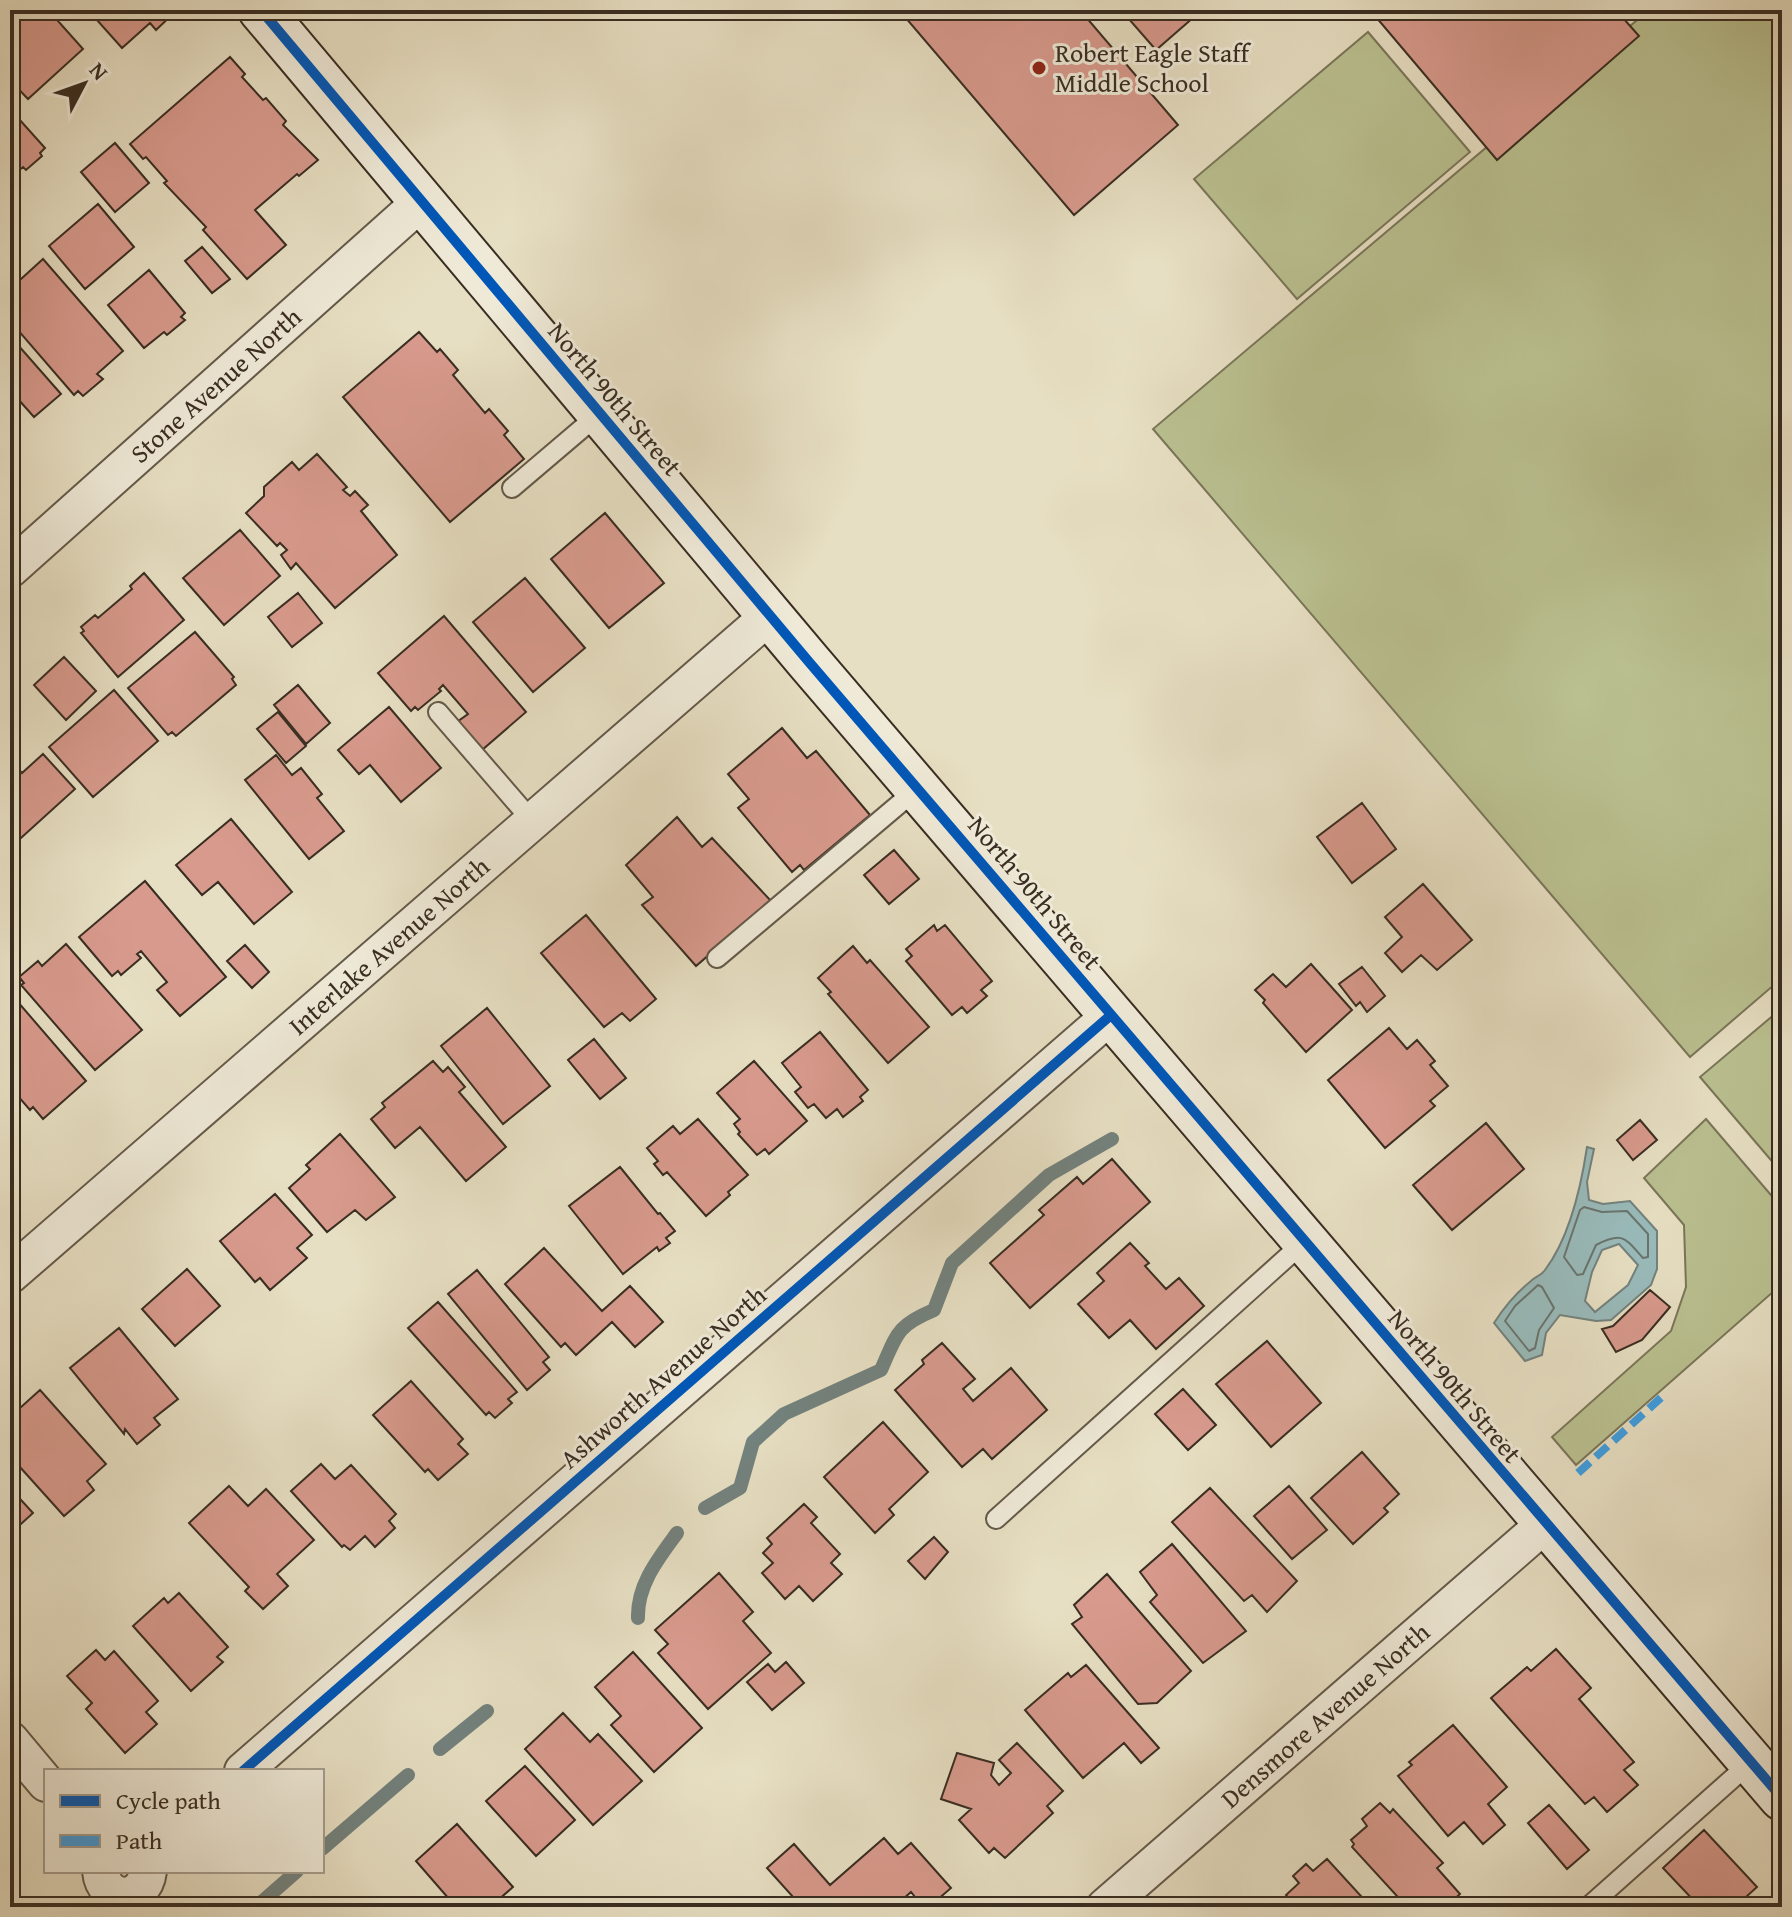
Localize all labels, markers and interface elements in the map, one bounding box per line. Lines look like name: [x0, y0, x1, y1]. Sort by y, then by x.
place label: Robert Eagle Staff Middle School: [1055, 33, 1252, 102]
north arrow: [44, 44, 124, 124]
text: N: [82, 55, 116, 87]
marker: Robert Eagle Staff Middle School: [1030, 59, 1048, 77]
street label: Stone Avenue North: [121, 297, 310, 472]
street label: North 90th Street: [539, 313, 692, 484]
street label: North 90th Street: [959, 807, 1112, 978]
street label: Interlake Avenue North: [280, 847, 498, 1044]
street label: Ashworth Avenue North: [551, 1276, 775, 1477]
street label: North 90th Street: [1379, 1300, 1532, 1471]
street label: Densmore Avenue North: [1212, 1613, 1438, 1817]
legend: [44, 1769, 324, 1873]
text: Cycle path: [116, 1783, 221, 1818]
text: Path: [116, 1823, 163, 1858]

